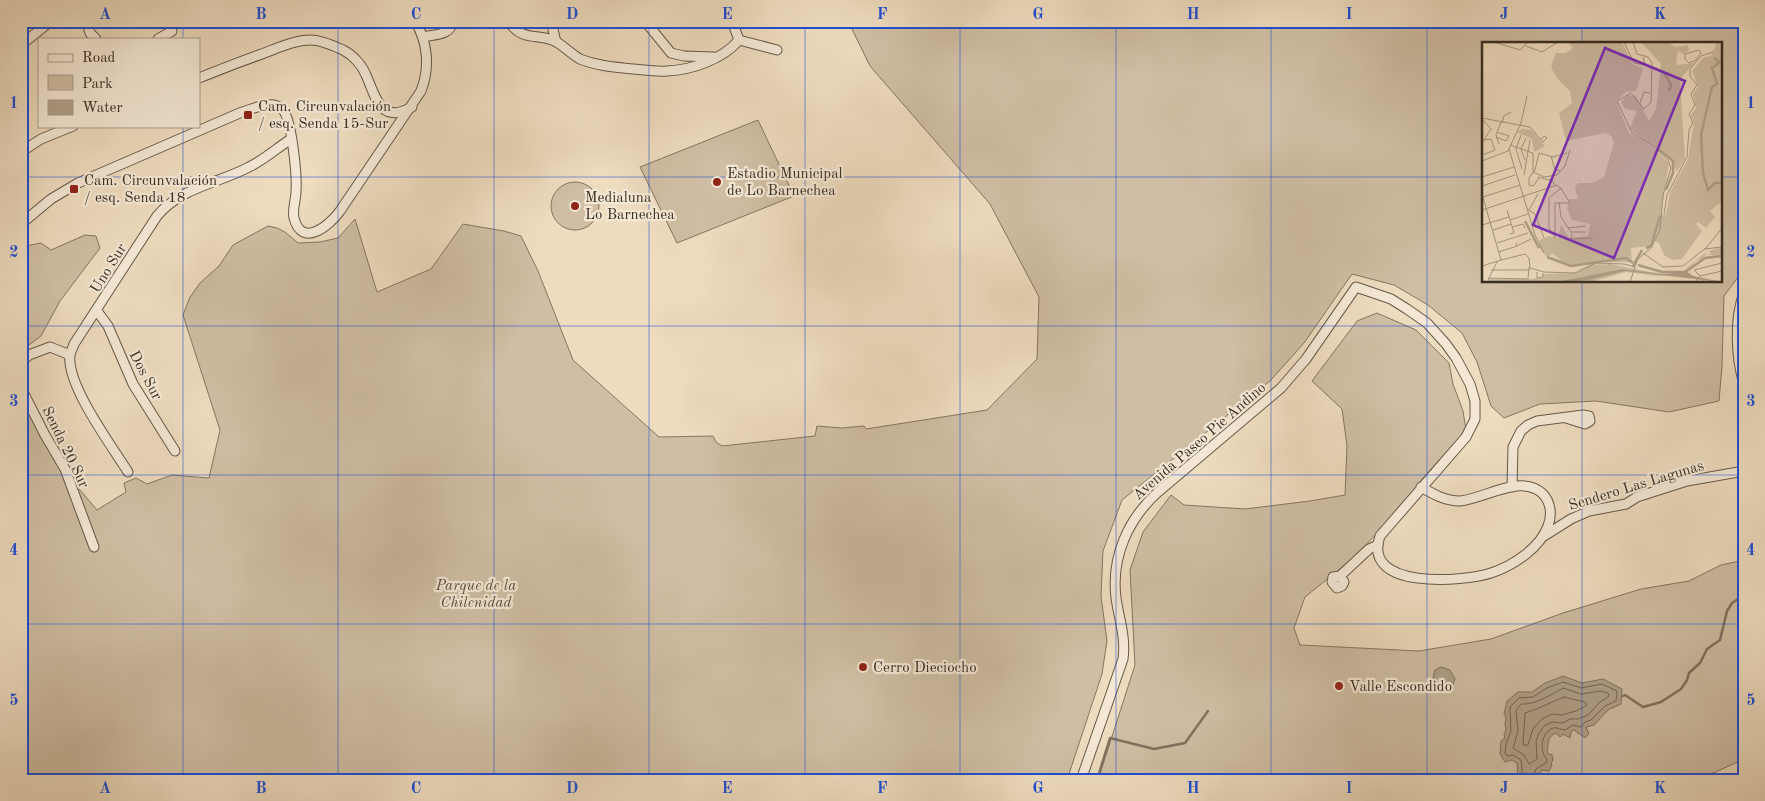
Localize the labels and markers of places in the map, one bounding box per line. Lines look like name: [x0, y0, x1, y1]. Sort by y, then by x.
place label: Cam. Circunvalación / esq. Senda 15-Sur: [258, 100, 391, 132]
marker: Cam. Circunvalación / esq. Senda 15-Sur: [242, 109, 254, 121]
place label: Estadio Municipal de Lo Barnechea: [727, 167, 843, 199]
place label: Cam. Circunvalación / esq. Senda 18: [84, 174, 217, 206]
marker: Estadio Municipal de Lo Barnechea: [711, 176, 723, 188]
marker: Cam. Circunvalación / esq. Senda 18: [68, 183, 80, 195]
place label: Medialuna Lo Barnechea: [585, 191, 675, 223]
marker: Medialuna Lo Barnechea: [569, 200, 581, 212]
marker: Cerro Dieciocho: [857, 661, 869, 673]
place label: Cerro Dieciocho: [873, 661, 977, 676]
marker: Valle Escondido: [1333, 680, 1345, 692]
place label: Valle Escondido: [1349, 680, 1452, 695]

